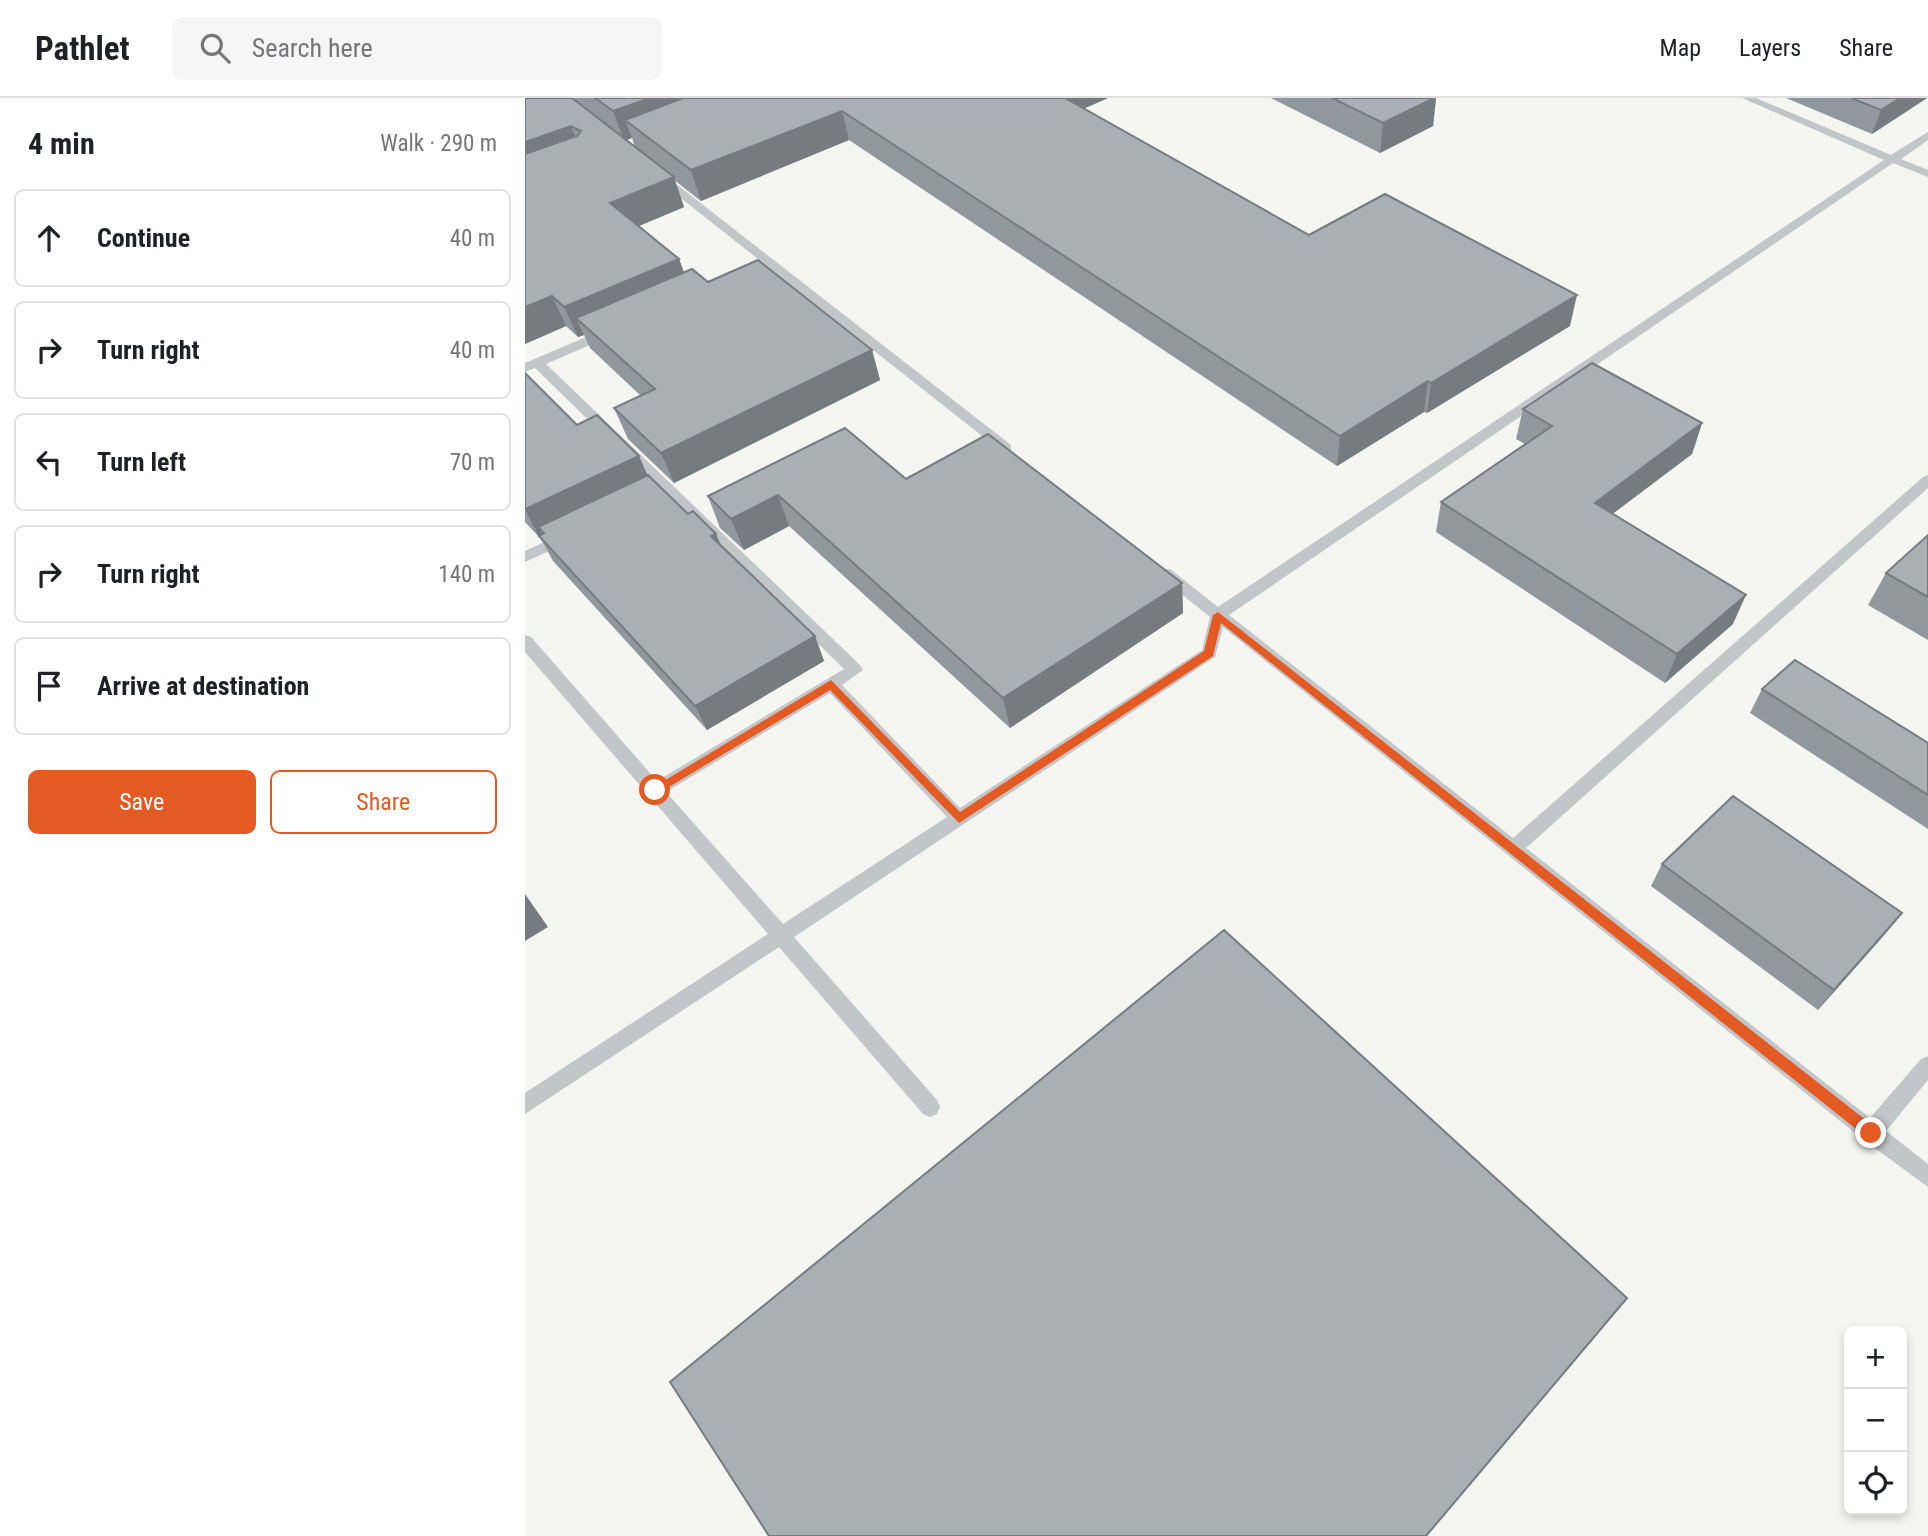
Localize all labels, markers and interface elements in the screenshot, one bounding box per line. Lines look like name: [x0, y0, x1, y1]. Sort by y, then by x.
search box: [172, 17, 662, 80]
text: Pathlet: [35, 29, 130, 68]
icon: search: [196, 29, 234, 67]
text: Search here: [252, 33, 373, 63]
text: Map: [1660, 34, 1701, 62]
text: Layers: [1739, 34, 1801, 62]
text: Share: [1839, 34, 1893, 62]
text: 4 min: [28, 126, 95, 161]
text: Walk · 290 m: [380, 130, 497, 157]
icon: ahead: [30, 219, 68, 257]
text: Continue: [97, 223, 190, 253]
text: 40 m: [450, 225, 495, 252]
icon: right: [30, 331, 68, 369]
text: Turn right: [97, 335, 199, 365]
text: 40 m: [450, 337, 495, 364]
icon: left: [30, 443, 68, 481]
text: Turn left: [97, 447, 186, 477]
text: 70 m: [450, 449, 495, 476]
icon: right: [30, 555, 68, 593]
text: Turn right: [97, 559, 199, 589]
text: 140 m: [438, 561, 495, 588]
icon: arrive: [30, 667, 68, 705]
text: Arrive at destination: [97, 671, 309, 701]
button: Save: [28, 770, 256, 834]
button: Share: [270, 770, 497, 834]
route start: [639, 774, 670, 805]
route end: [1855, 1117, 1886, 1148]
map controls: [1844, 1326, 1907, 1515]
button: +: [1844, 1326, 1907, 1389]
button: −: [1844, 1389, 1907, 1452]
button: locate: [1844, 1452, 1907, 1515]

